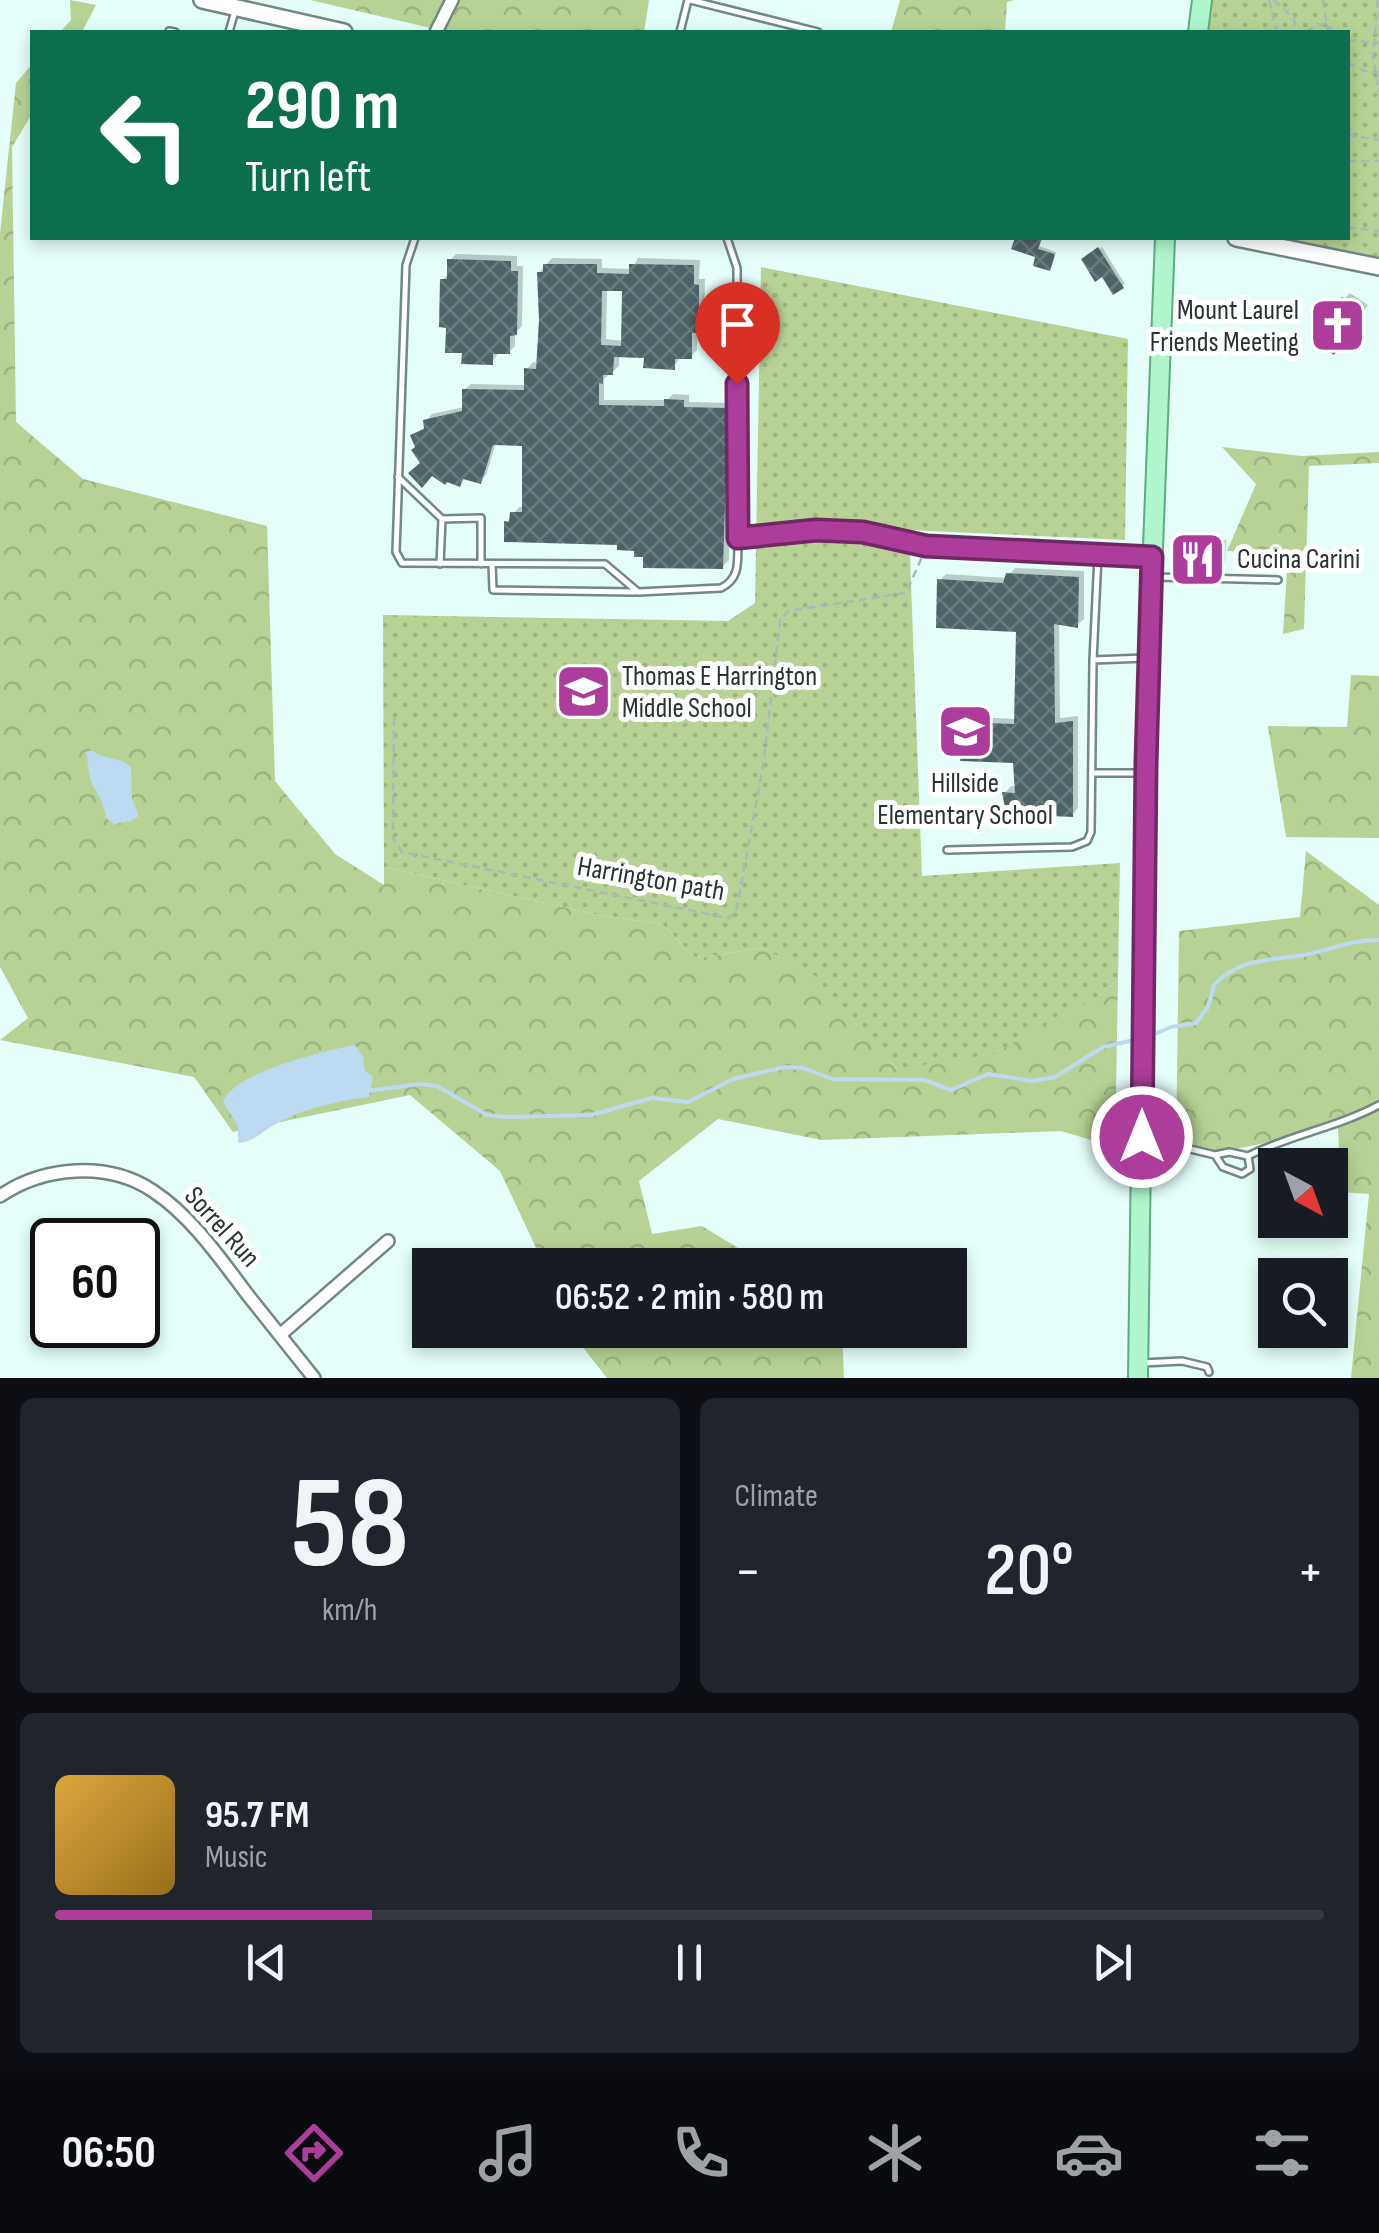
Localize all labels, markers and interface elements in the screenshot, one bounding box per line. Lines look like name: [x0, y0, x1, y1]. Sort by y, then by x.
text: 290 m: [245, 65, 400, 149]
icon: left: [80, 70, 210, 200]
text: Turn left: [245, 150, 371, 205]
pin: [695, 282, 780, 385]
place label: Mount Laurel Friends Meeting: [1150, 294, 1299, 359]
church icon: Mount Laurel Friends Meeting: [1308, 296, 1368, 356]
icon: arrive: [710, 297, 765, 352]
restaurant icon: Cucina Carini: [1168, 529, 1228, 589]
place label: Cucina Carini: [1237, 543, 1360, 576]
place label: Thomas E Harrington Middle School: [622, 660, 817, 725]
school or university icon: Thomas E Harrington Middle School: [553, 662, 613, 722]
school or university icon: Hillside Elementary School: [935, 702, 995, 762]
place label: Hillside Elementary School: [877, 767, 1053, 832]
street label: Harrington path: [575, 850, 727, 908]
position arrow: [1090, 1085, 1194, 1189]
north arrow: [1258, 1148, 1348, 1238]
map controls: [1258, 1148, 1348, 1348]
street label: Sorrel Run: [177, 1180, 267, 1274]
speed limit sign: 60: [30, 1218, 160, 1348]
button: search: [1258, 1258, 1348, 1348]
text: 06:52 · 2 min · 580 m: [555, 1275, 824, 1320]
text: 58: [290, 1448, 409, 1604]
text: Climate: [735, 1477, 818, 1516]
text: 20°: [984, 1526, 1074, 1617]
text: −: [735, 1539, 761, 1606]
text: +: [1297, 1539, 1324, 1606]
text: km/h: [322, 1591, 377, 1630]
text: 95.7 FM: [205, 1793, 309, 1838]
text: Music: [205, 1838, 268, 1877]
icon: previous: [239, 1935, 294, 1990]
icon: pause: [662, 1935, 717, 1990]
icon: next: [1085, 1935, 1140, 1990]
icon: directions: [279, 2118, 349, 2188]
icon: music: [473, 2118, 543, 2188]
icon: phone: [666, 2118, 736, 2188]
icon: climate: [860, 2118, 930, 2188]
icon: car: [1054, 2118, 1124, 2188]
icon: filters: [1247, 2118, 1317, 2188]
text: 06:50: [62, 2126, 156, 2181]

